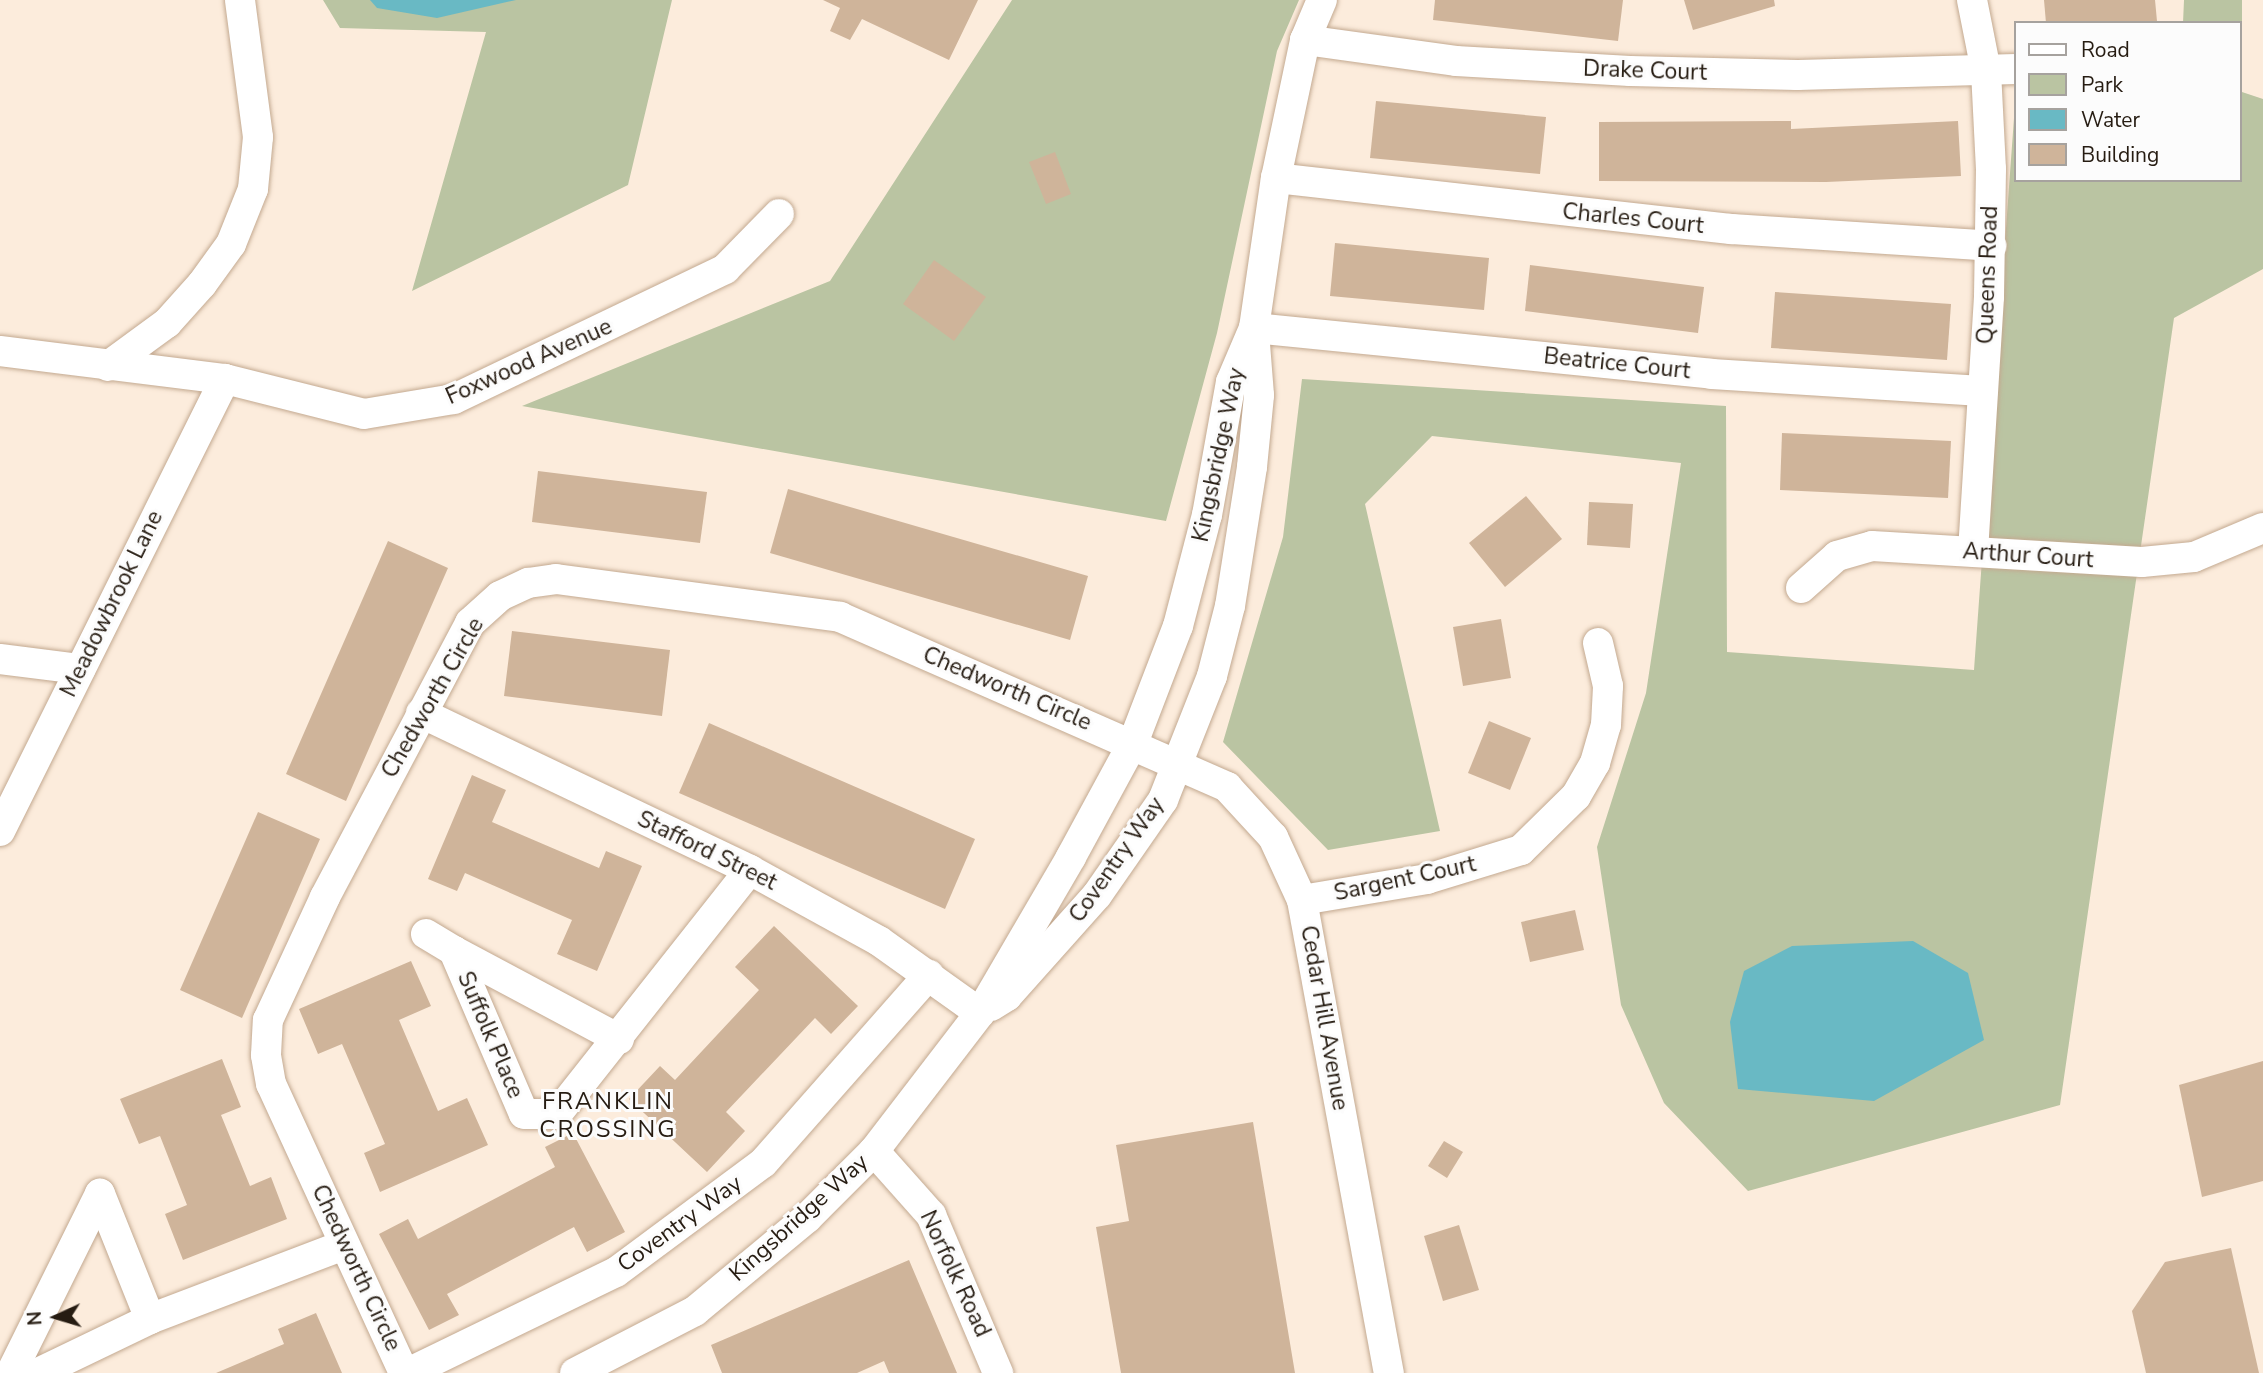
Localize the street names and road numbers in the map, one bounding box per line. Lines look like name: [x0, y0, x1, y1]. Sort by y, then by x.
street label: Drake Court: [1583, 55, 1707, 87]
street label: Charles Court: [1561, 198, 1705, 240]
street label: Queens Road: [1972, 205, 2004, 345]
street label: Foxwood Avenue: [442, 313, 616, 411]
street label: Beatrice Court: [1542, 343, 1692, 385]
street label: Kingsbridge Way: [1187, 365, 1251, 545]
street label: Meadowbrook Lane: [55, 506, 169, 702]
street label: Arthur Court: [1962, 538, 2094, 574]
street label: Chedworth Circle: [376, 613, 490, 783]
street label: Chedworth Circle: [919, 641, 1095, 737]
street label: Coventry Way: [1064, 792, 1170, 928]
street label: Stafford Street: [633, 805, 781, 897]
street label: Sargent Court: [1332, 850, 1478, 908]
street label: Cedar Hill Avenue: [1294, 923, 1354, 1113]
street label: Suffolk Place: [451, 968, 529, 1102]
street label: Kingsbridge Way: [724, 1148, 874, 1288]
street label: Coventry Way: [612, 1170, 748, 1278]
street label: Chedworth Circle: [305, 1180, 407, 1356]
street label: Norfolk Road: [914, 1206, 996, 1342]

